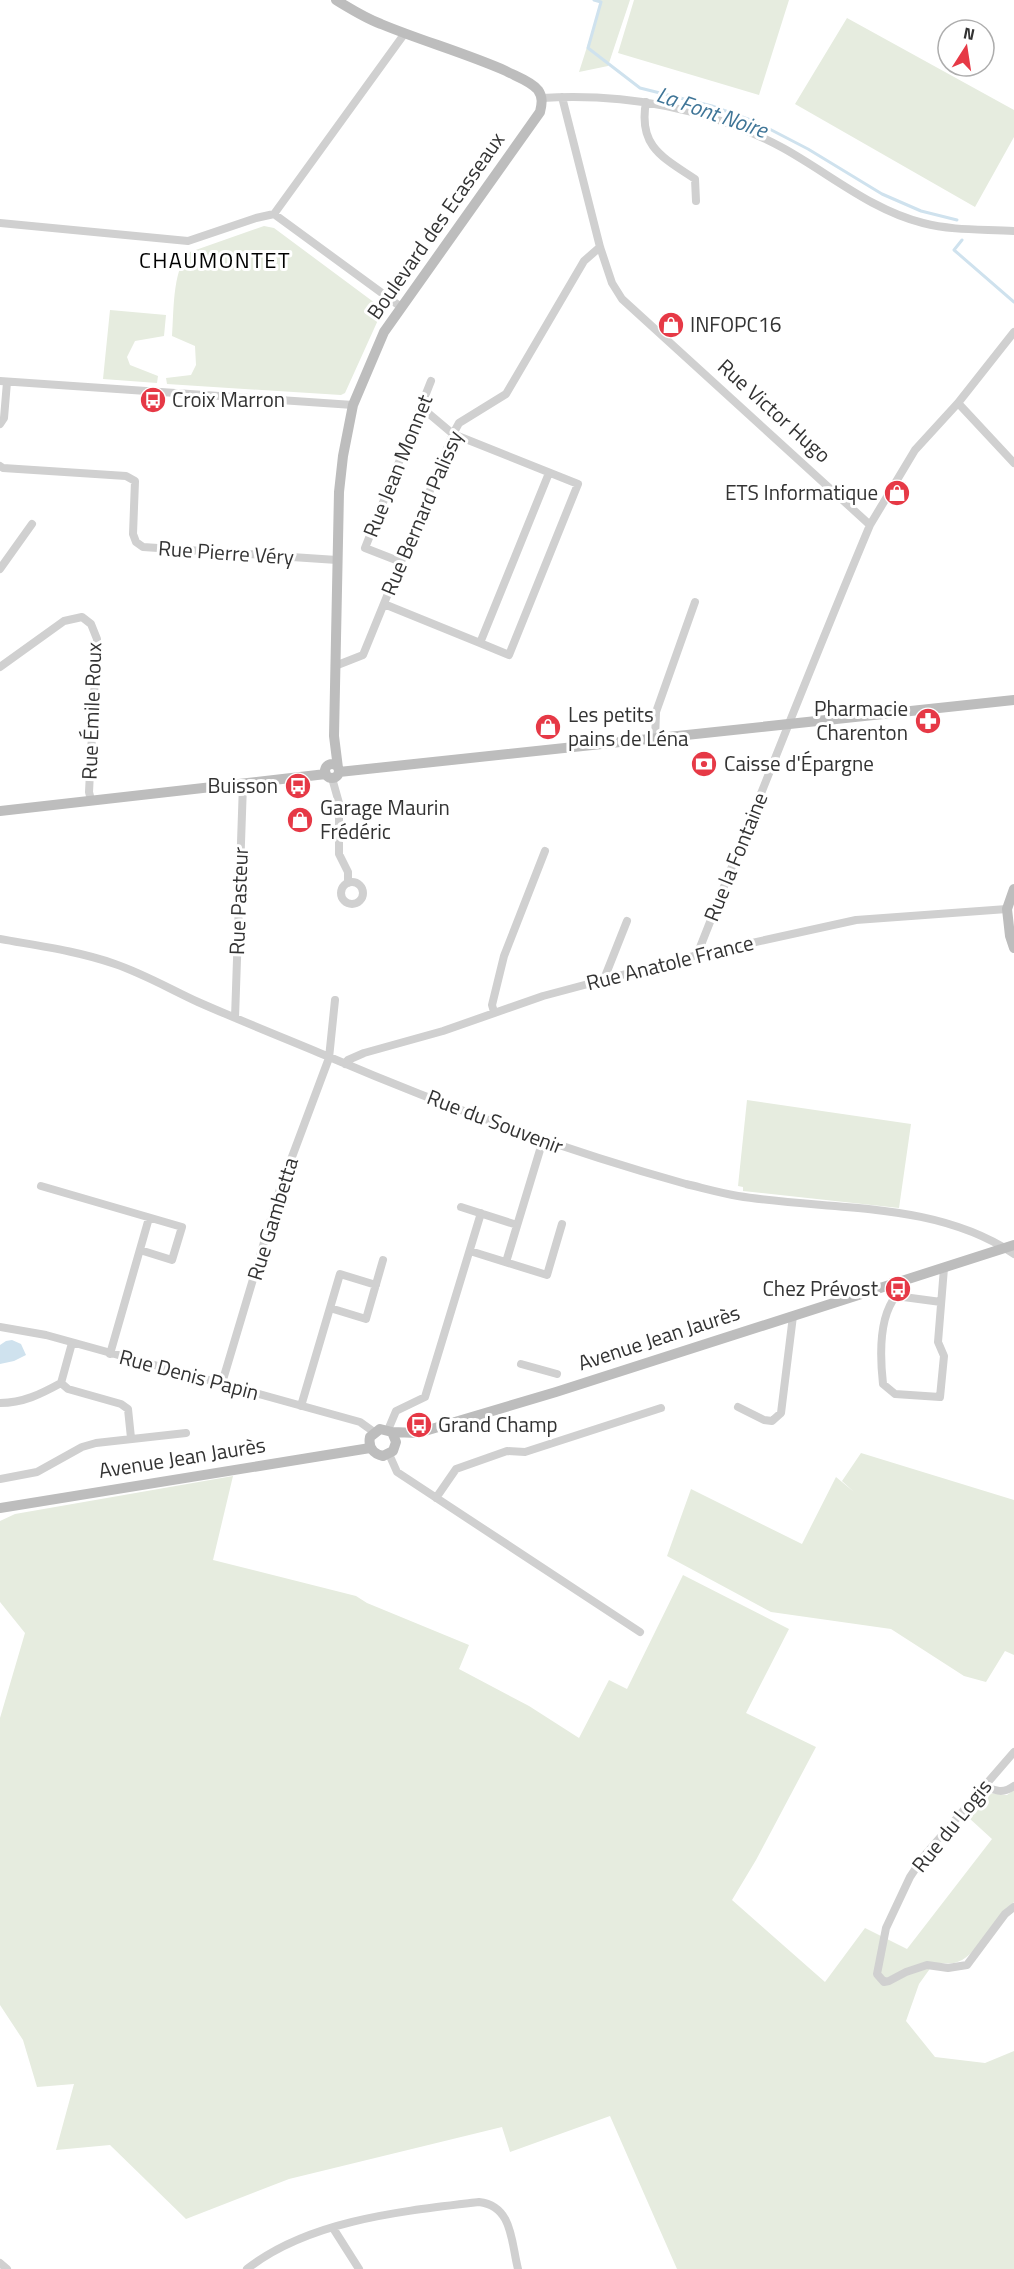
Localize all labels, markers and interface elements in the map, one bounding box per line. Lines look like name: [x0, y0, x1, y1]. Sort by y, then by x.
north arrow: [936, 18, 996, 78]
text: N: [961, 20, 977, 46]
water label: La Font Noire: [652, 77, 774, 147]
street label: Boulevard des Ecasseaux: [358, 125, 512, 326]
district label: CHAUMONTET: [139, 243, 291, 277]
place label: INFOPC16: [690, 308, 781, 340]
shop icon: INFOPC16: [656, 310, 686, 340]
street label: Rue Victor Hugo: [711, 351, 838, 470]
place label: Croix Marron: [172, 383, 285, 415]
bus stop icon: Croix Marron: [138, 385, 168, 415]
street label: Rue Jean Monnet: [354, 389, 440, 542]
street label: Rue Bernard Palissy: [372, 425, 470, 600]
place label: ETS Informatique: [725, 476, 878, 508]
shop icon: ETS Informatique: [882, 478, 912, 508]
street label: Rue Pierre Véry: [157, 531, 295, 573]
street label: Rue Émile Roux: [73, 641, 109, 780]
place label: Pharmacie Charenton: [814, 692, 908, 748]
place label: Les petits pains de Léna: [568, 698, 689, 754]
pharmacy icon: Pharmacie Charenton: [913, 706, 943, 736]
shop icon: Les petits pains de Léna: [533, 712, 563, 742]
place label: Caisse d'Épargne: [724, 747, 874, 779]
bank icon: Caisse d'Épargne: [689, 749, 719, 779]
place label: Buisson: [207, 769, 278, 801]
bus stop icon: Buisson: [283, 771, 313, 801]
street label: Rue la Fontaine: [695, 787, 775, 926]
place label: Garage Maurin Frédéric: [320, 791, 450, 847]
shop icon: Garage Maurin Frédéric: [285, 805, 315, 835]
street label: Rue Pasteur: [220, 846, 256, 956]
street label: Rue Anatole France: [583, 926, 757, 998]
street label: Rue du Souvenir: [423, 1080, 568, 1162]
street label: Rue Gambetta: [238, 1153, 306, 1284]
place label: Chez Prévost: [762, 1272, 879, 1304]
bus stop icon: Chez Prévost: [883, 1274, 913, 1304]
street label: Avenue Jean Jaurès: [574, 1296, 744, 1378]
street label: Rue Denis Papin: [116, 1340, 263, 1408]
place label: Grand Champ: [438, 1408, 558, 1440]
bus stop icon: Grand Champ: [404, 1410, 434, 1440]
street label: Avenue Jean Jaurès: [96, 1428, 268, 1486]
street label: Rue du Logis: [903, 1772, 999, 1879]

